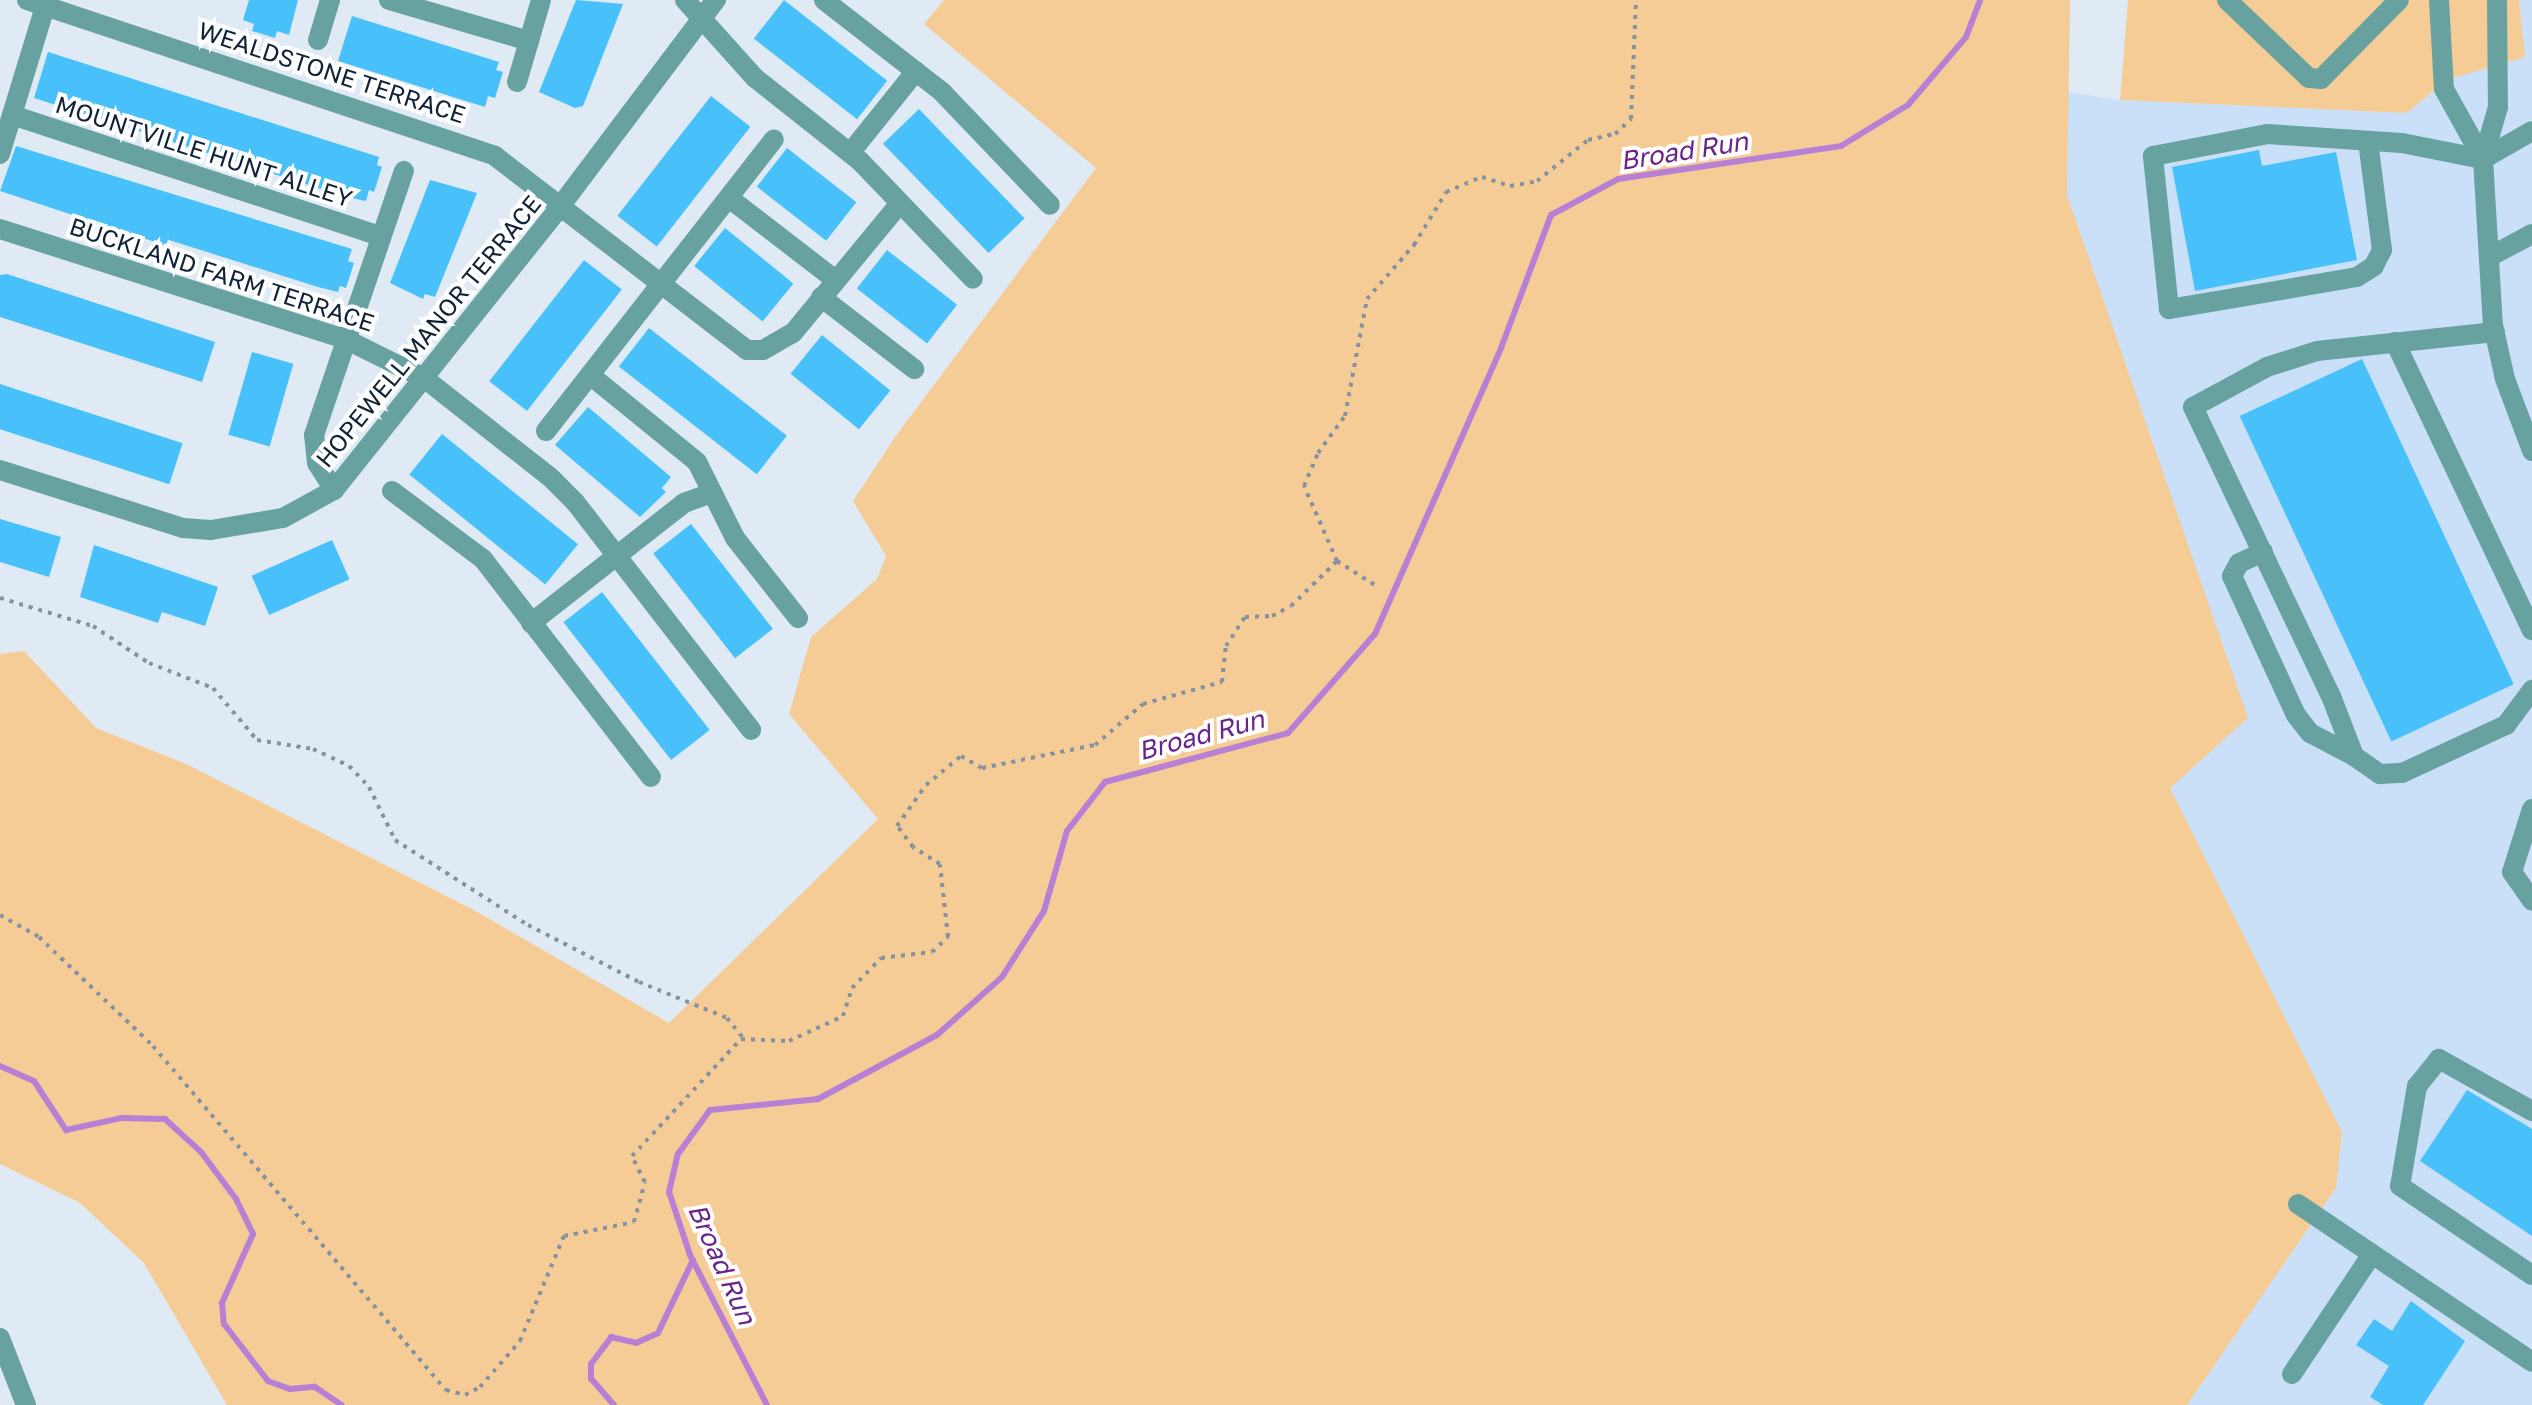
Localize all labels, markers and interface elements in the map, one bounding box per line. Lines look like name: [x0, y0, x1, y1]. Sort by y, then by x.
street label: WEALDSTONE TERRACE: [195, 15, 469, 129]
street label: MOUNTVILLE HUNT ALLEY: [52, 89, 356, 213]
water label: Broad Run: [1618, 126, 1750, 176]
street label: HOPEWELL MANOR TERRACE: [309, 189, 547, 473]
street label: BUCKLAND FARM TERRACE: [66, 211, 378, 337]
water label: Broad Run: [1135, 703, 1267, 767]
water label: Broad Run: [682, 1199, 762, 1329]

